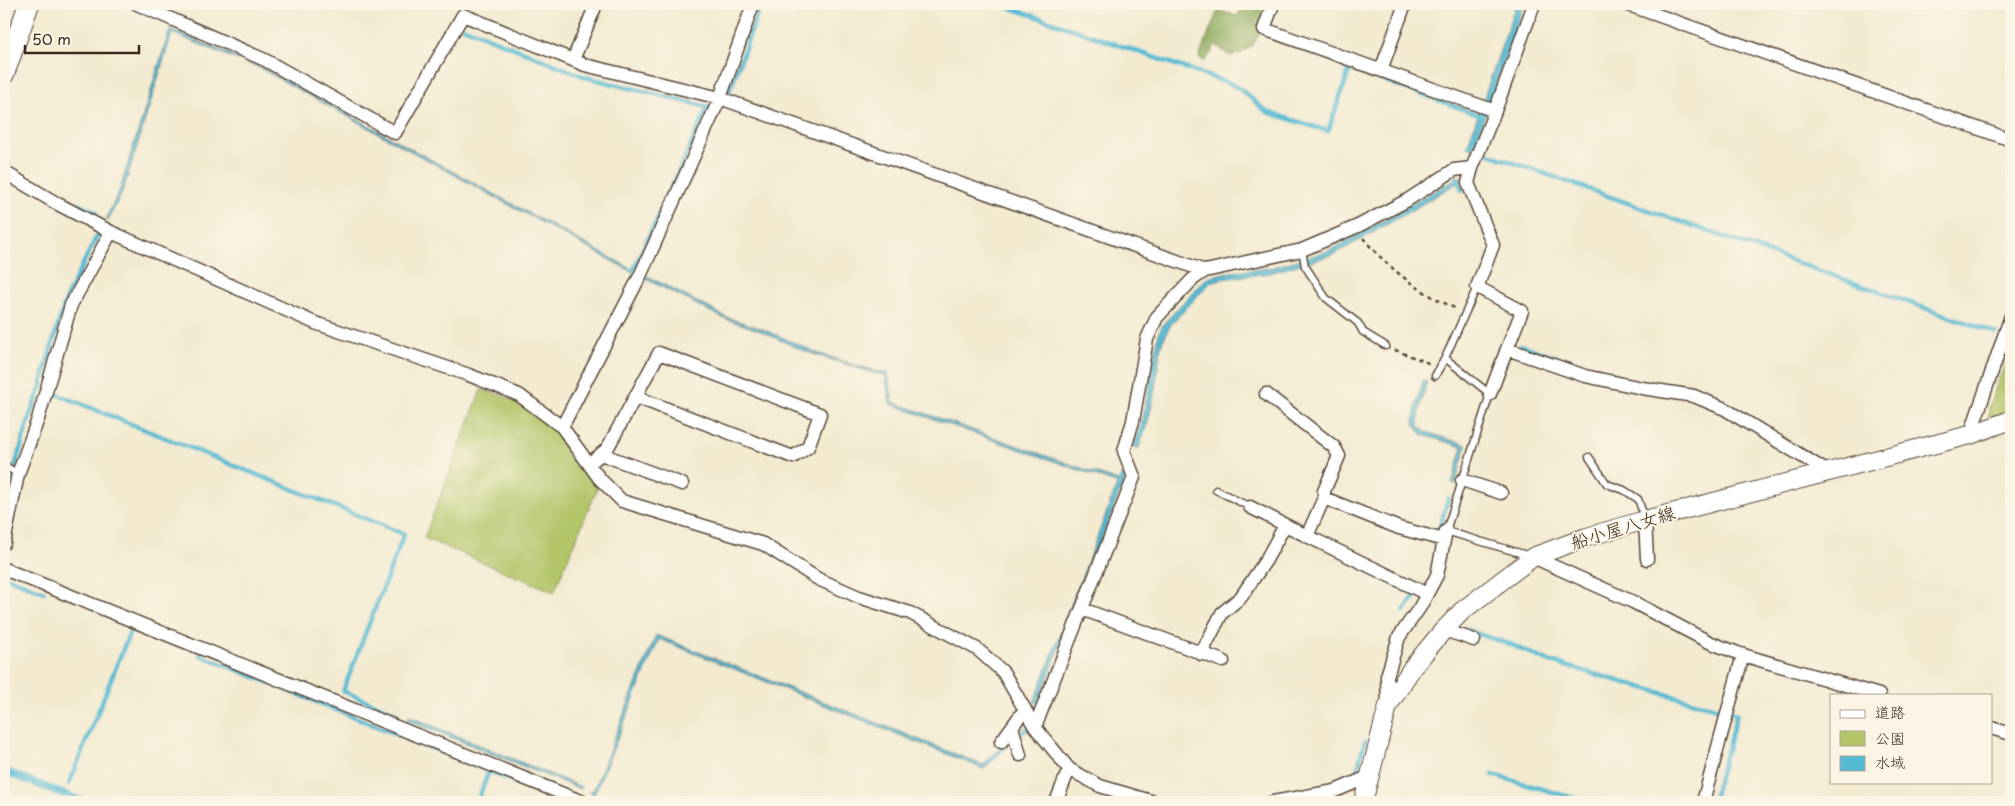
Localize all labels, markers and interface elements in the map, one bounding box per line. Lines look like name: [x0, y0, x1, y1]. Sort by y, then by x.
scale bar: [25, 22, 139, 54]
text: 50 m: [32, 27, 71, 50]
street label: 船小屋八女線: [1567, 498, 1678, 555]
legend: [1830, 694, 1992, 784]
text: 道路: [1875, 700, 1905, 723]
text: 公園: [1875, 726, 1905, 749]
text: 水域: [1875, 750, 1905, 773]

